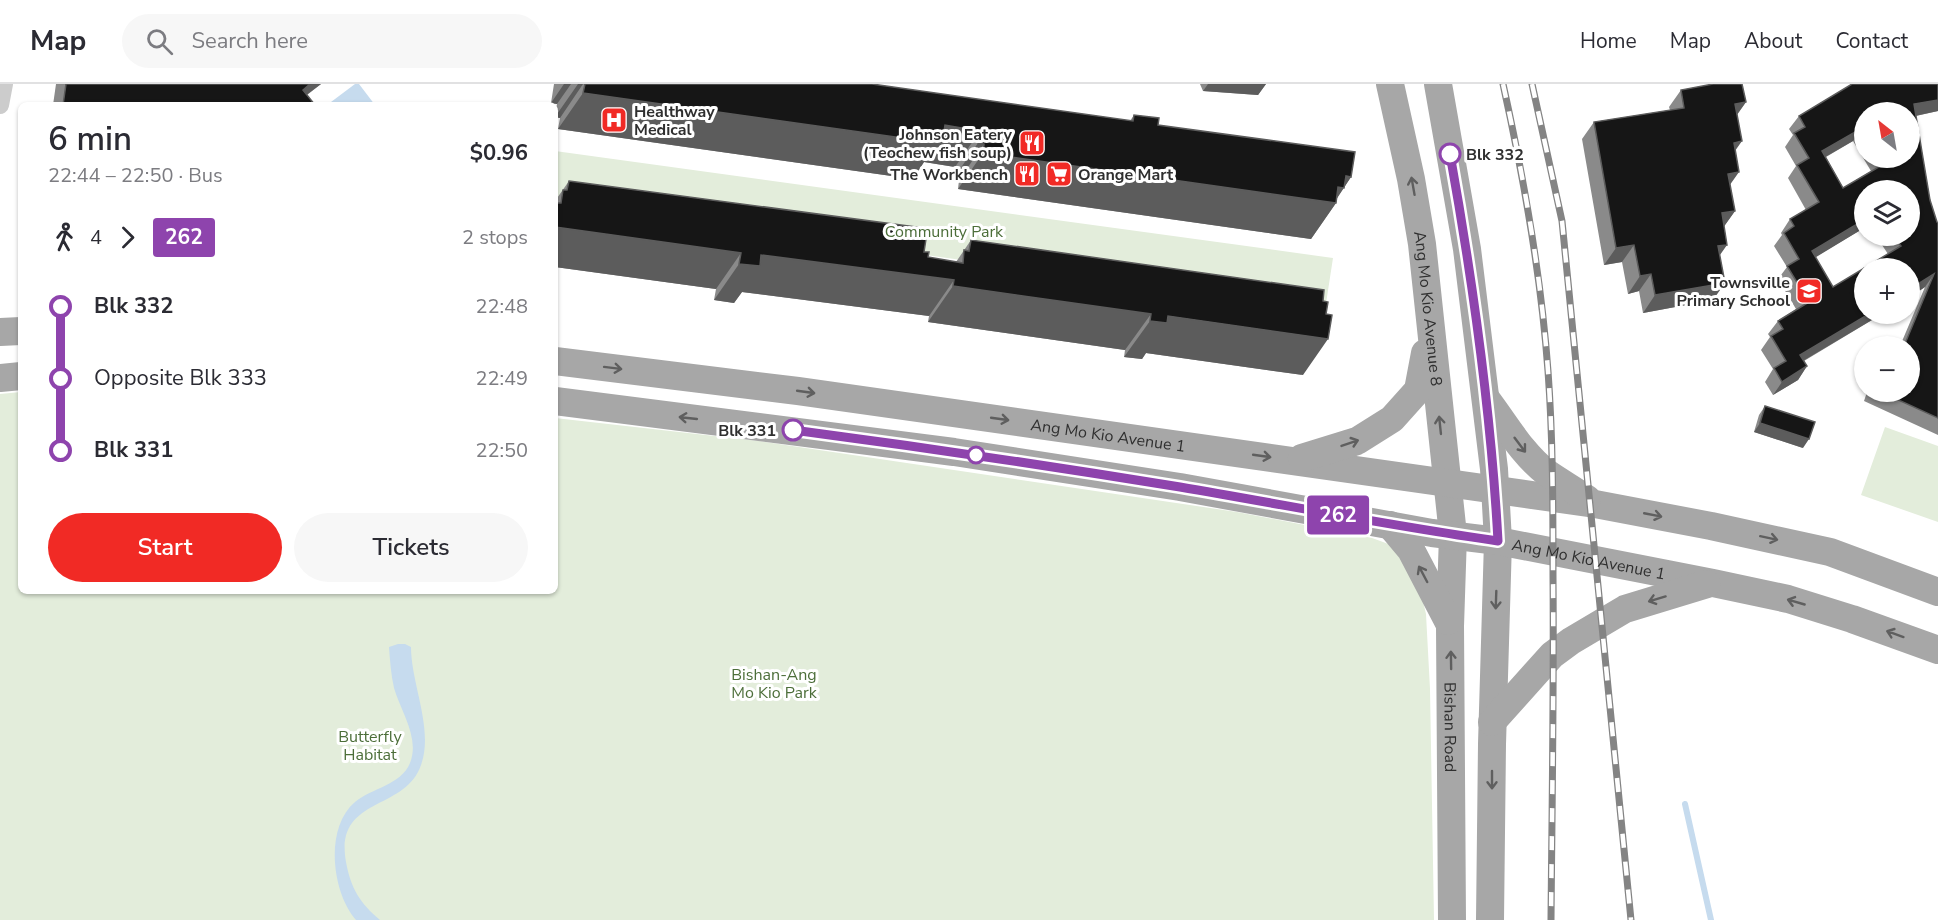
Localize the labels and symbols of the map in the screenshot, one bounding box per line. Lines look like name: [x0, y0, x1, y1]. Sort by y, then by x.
place label: Healthway Medical: [634, 101, 715, 141]
north arrow: [1854, 102, 1920, 168]
hospital icon: Healthway Medical: [599, 105, 629, 135]
place label: Johnson Eatery (Teochew fish soup): [863, 124, 1013, 164]
restaurant icon: Johnson Eatery (Teochew fish soup): [1017, 128, 1047, 158]
marker: Blk 332: [1439, 143, 1461, 165]
place label: Blk 332: [1466, 144, 1524, 166]
restaurant icon: The Workbench: [1012, 159, 1042, 189]
supermarket icon: Orange Mart: [1044, 159, 1074, 189]
place label: The Workbench: [890, 164, 1008, 186]
place label: Orange Mart: [1078, 164, 1174, 186]
one-way arrow: [1407, 177, 1418, 196]
park label: Community Park: [885, 221, 1004, 243]
street label: Ang Mo Kio Avenue 8: [1408, 229, 1447, 387]
place label: Townsville Primary School: [1677, 272, 1790, 312]
school or university icon: Townsville Primary School: [1794, 276, 1824, 306]
one-way arrow: [603, 362, 622, 373]
one-way arrow: [796, 387, 816, 398]
one-way arrow: [679, 412, 699, 423]
one-way arrow: [989, 414, 1009, 425]
street label: Ang Mo Kio Avenue 1: [1029, 414, 1187, 458]
one-way arrow: [1434, 416, 1445, 436]
marker: Blk 331: [782, 419, 804, 441]
place label: Blk 331: [718, 420, 776, 442]
one-way arrow: [1340, 437, 1359, 448]
one-way arrow: [1514, 437, 1527, 453]
unlabelled marker: [967, 446, 985, 464]
one-way arrow: [1252, 451, 1272, 462]
line badge: 262: [1304, 496, 1372, 534]
one-way arrow: [1643, 510, 1662, 521]
one-way arrow: [1759, 533, 1778, 545]
street label: Ang Mo Kio Avenue 1: [1510, 534, 1667, 585]
one-way arrow: [1417, 566, 1429, 583]
one-way arrow: [1490, 589, 1502, 609]
one-way arrow: [1648, 594, 1667, 605]
one-way arrow: [1787, 596, 1806, 607]
one-way arrow: [1886, 628, 1905, 639]
one-way arrow: [1445, 650, 1457, 670]
park label: Bishan-Ang Mo Kio Park: [731, 664, 818, 704]
street label: Bishan Road: [1438, 682, 1461, 772]
park label: Butterfly Habitat: [338, 726, 403, 766]
one-way arrow: [1486, 770, 1498, 790]

